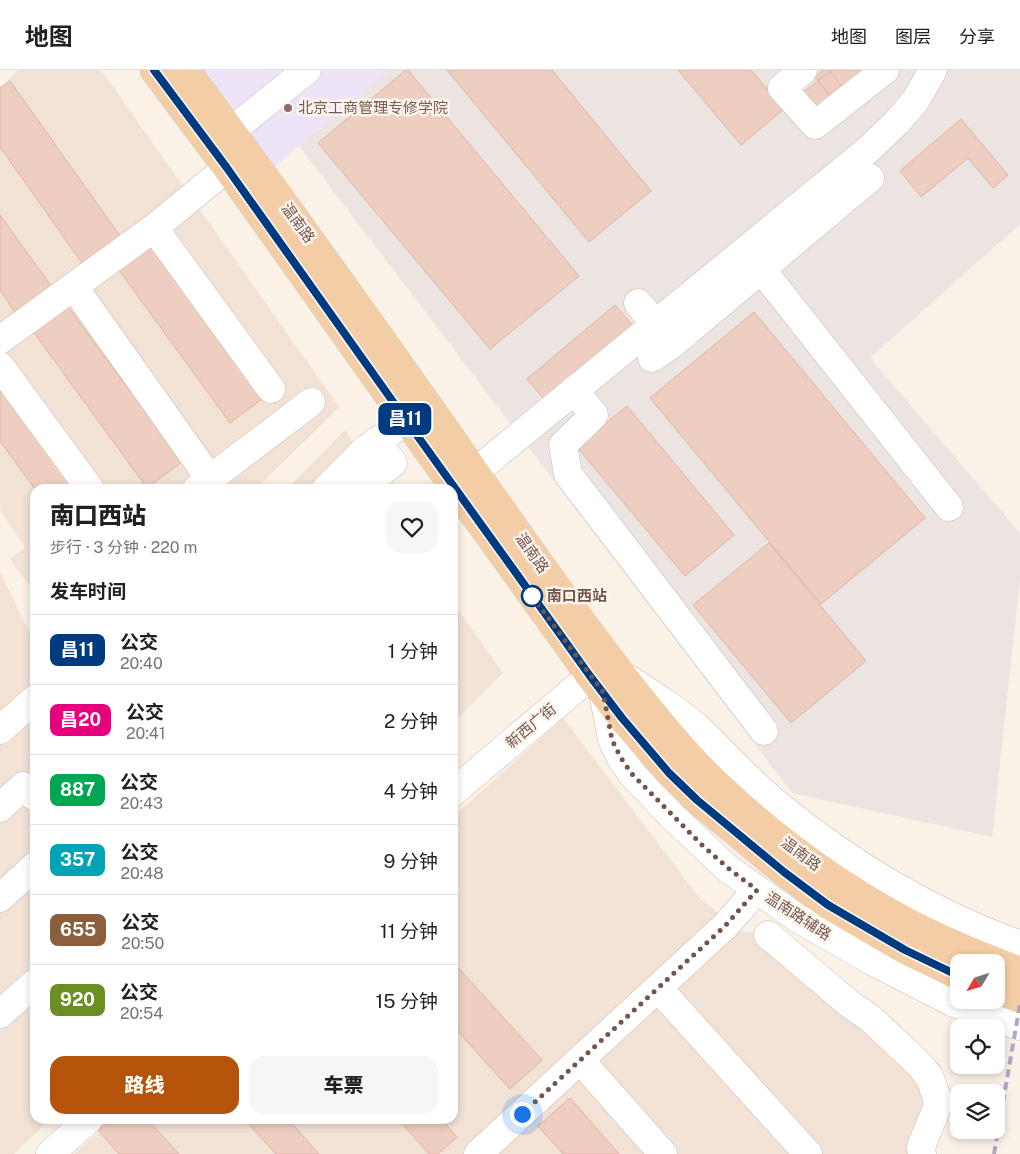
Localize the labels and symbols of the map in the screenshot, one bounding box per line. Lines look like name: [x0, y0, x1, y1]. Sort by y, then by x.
place label: 北京工商管理专修学院: [298, 99, 448, 116]
marker: 北京工商管理专修学院: [282, 102, 294, 114]
street label: 温南路: [278, 200, 319, 246]
line badge: 昌11: [376, 403, 434, 435]
street label: 温南路: [513, 529, 552, 576]
marker: 南口西站: [521, 585, 543, 607]
place label: 南口西站: [547, 587, 607, 604]
street label: 新西广街: [502, 700, 559, 751]
street label: 温南路: [778, 833, 824, 874]
street label: 温南路辅路: [762, 888, 834, 943]
north arrow: [950, 954, 1005, 1009]
your location: [510, 1102, 535, 1127]

